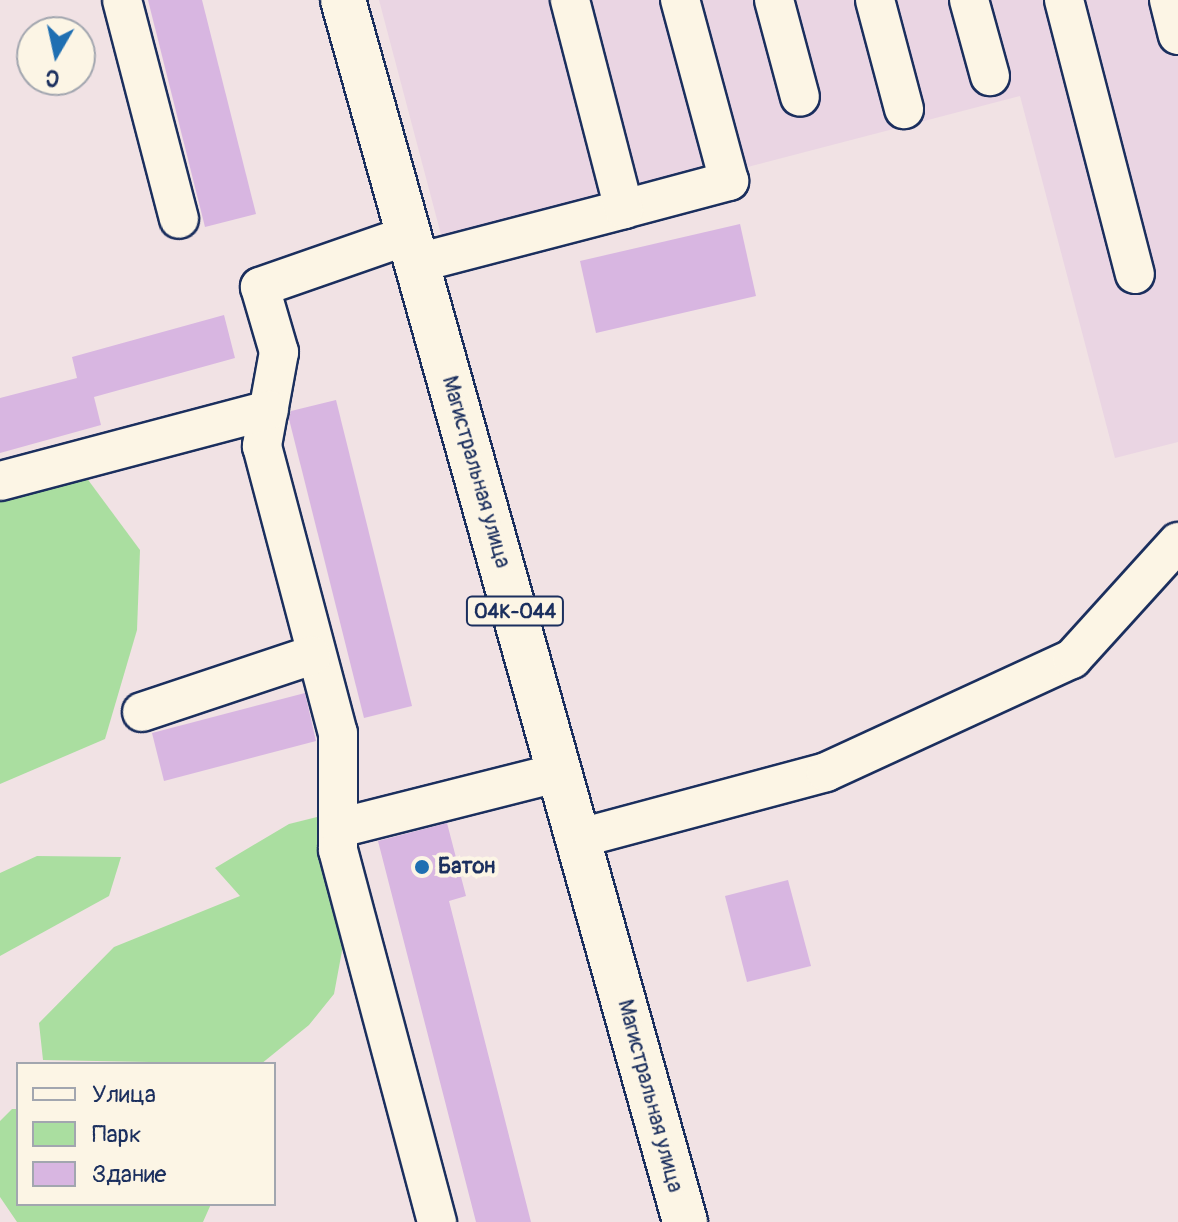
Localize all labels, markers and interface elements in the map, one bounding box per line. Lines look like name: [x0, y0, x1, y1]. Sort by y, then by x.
north arrow: [16, 16, 96, 96]
text: С: [44, 63, 61, 93]
street label: Магистральная улица: [436, 373, 516, 571]
road number: 04К-044: [465, 595, 565, 627]
place label: Батон: [438, 854, 495, 880]
marker: Батон: [413, 858, 431, 876]
street label: Магистральная улица: [612, 997, 688, 1195]
legend: [16, 1062, 276, 1206]
text: Улица: [92, 1080, 156, 1109]
text: Парк: [92, 1120, 141, 1149]
text: Здание: [92, 1160, 166, 1189]

